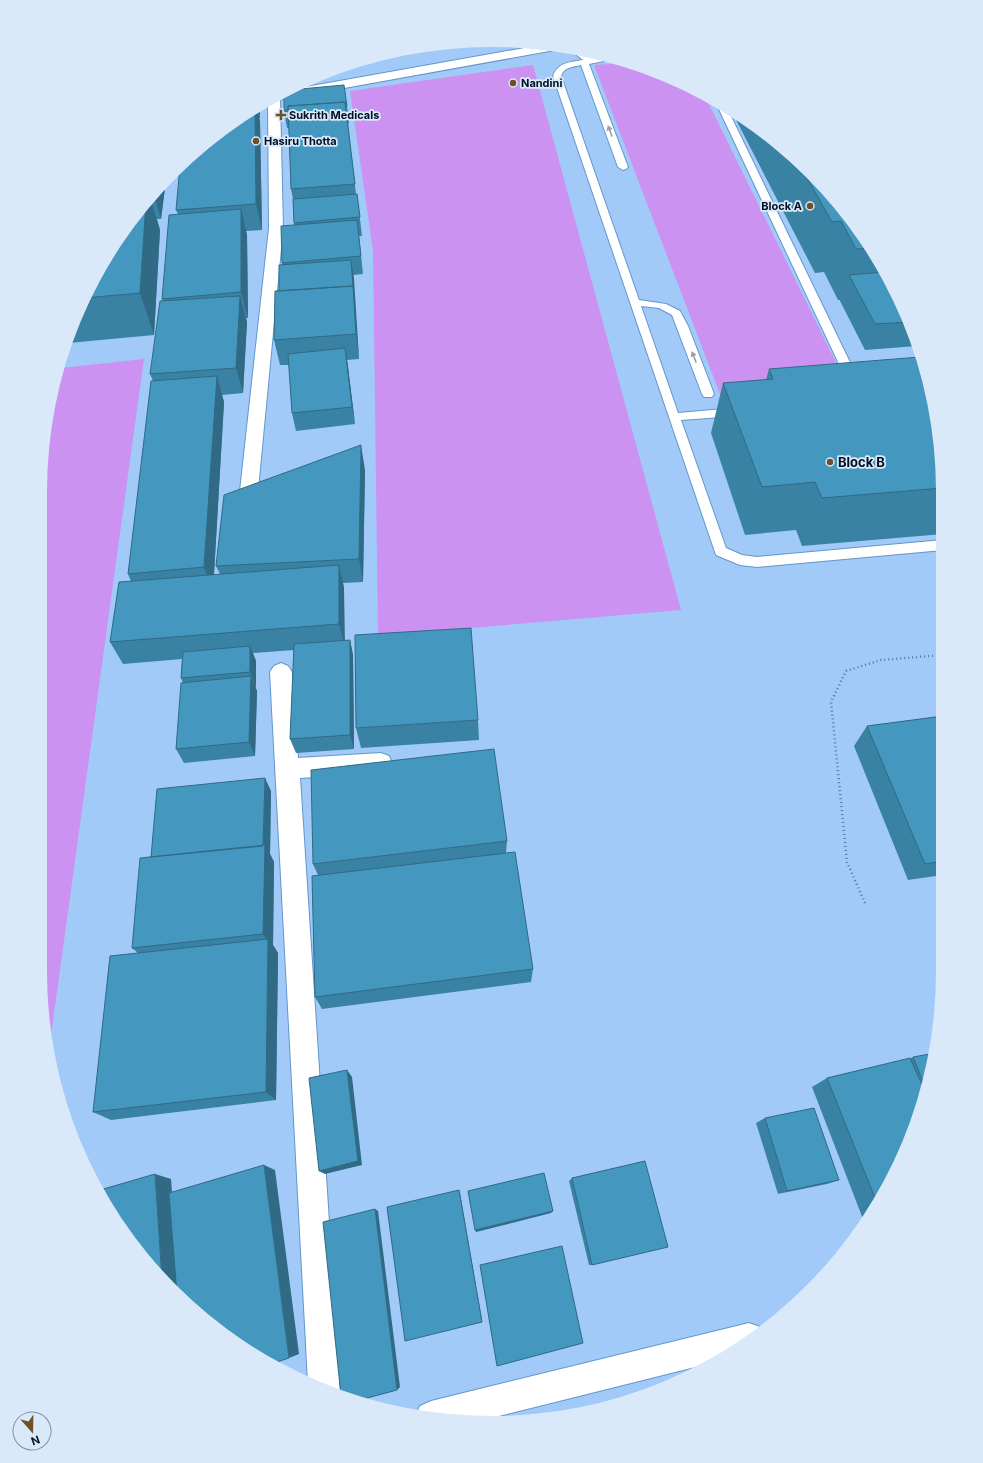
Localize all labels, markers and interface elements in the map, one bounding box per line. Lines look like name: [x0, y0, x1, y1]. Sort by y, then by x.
place label: Nandini: [521, 76, 562, 90]
marker: Nandini: [508, 78, 518, 88]
place label: Sukrith Medicals: [289, 108, 379, 122]
marker: Sukrith Medicals: [276, 110, 286, 120]
one-way arrow: [606, 124, 612, 136]
place label: Hasiru Thotta: [264, 134, 337, 148]
marker: Hasiru Thotta: [251, 136, 261, 146]
place label: Block A: [761, 199, 802, 213]
marker: Block A: [805, 201, 815, 211]
one-way arrow: [690, 351, 696, 363]
place label: Block B: [838, 454, 885, 470]
marker: Block B: [825, 457, 835, 467]
north arrow: [12, 1411, 52, 1451]
text: N: [29, 1432, 42, 1448]

